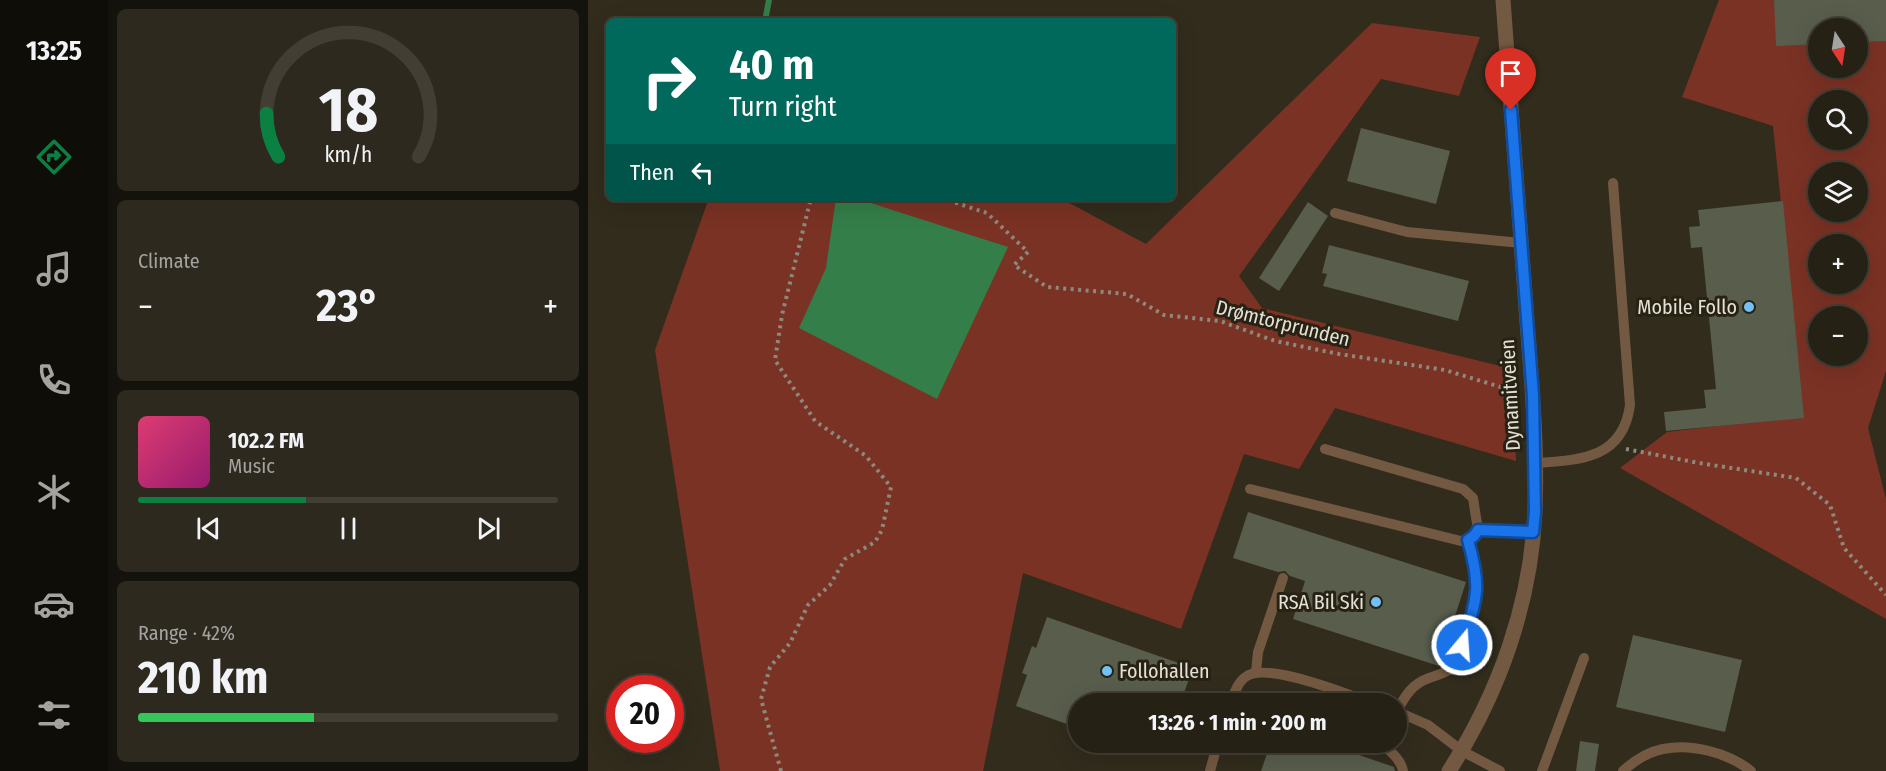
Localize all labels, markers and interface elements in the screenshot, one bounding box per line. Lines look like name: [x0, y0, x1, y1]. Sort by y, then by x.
north arrow: [1808, 18, 1868, 78]
map controls: [1808, 18, 1868, 366]
text: 13:25: [26, 35, 82, 67]
text: 40 m: [729, 40, 814, 90]
icon: right: [630, 42, 708, 120]
pin: [1485, 48, 1536, 110]
icon: arrive: [1494, 57, 1527, 90]
text: 18: [318, 73, 378, 148]
button: search: [1808, 90, 1868, 150]
text: Turn right: [729, 91, 837, 123]
icon: directions: [33, 136, 75, 178]
text: km/h: [324, 142, 372, 168]
icon: left: [686, 156, 719, 189]
text: Then: [630, 159, 674, 186]
button: layers: [1808, 162, 1868, 222]
button: +: [1808, 234, 1868, 294]
icon: music: [33, 248, 75, 290]
text: Climate: [138, 249, 200, 273]
text: 23°: [316, 279, 380, 333]
text: −: [138, 287, 153, 327]
text: +: [543, 287, 558, 327]
street label: Drømtorprunden: [1213, 295, 1353, 351]
place label: Mobile Follo: [1637, 295, 1737, 319]
marker: Mobile Follo: [1742, 300, 1756, 314]
button: −: [1808, 306, 1868, 366]
street label: Dynamitveien: [1495, 338, 1525, 452]
icon: phone: [33, 359, 75, 401]
text: 102.2 FM: [228, 427, 304, 454]
text: Music: [228, 454, 275, 478]
icon: climate: [33, 471, 75, 513]
icon: previous: [192, 512, 225, 545]
icon: pause: [332, 512, 365, 545]
icon: next: [472, 512, 505, 545]
icon: car: [33, 583, 75, 625]
place label: RSA Bil Ski: [1278, 590, 1364, 614]
marker: RSA Bil Ski: [1369, 595, 1383, 609]
position arrow: [1430, 613, 1494, 677]
text: Range · 42%: [138, 621, 235, 645]
text: 210 km: [138, 651, 268, 705]
place label: Follohallen: [1119, 659, 1210, 683]
marker: Follohallen: [1100, 664, 1114, 678]
speed limit sign: 20: [606, 675, 684, 753]
icon: filters: [33, 694, 75, 736]
text: 13:26 · 1 min · 200 m: [1148, 709, 1327, 736]

